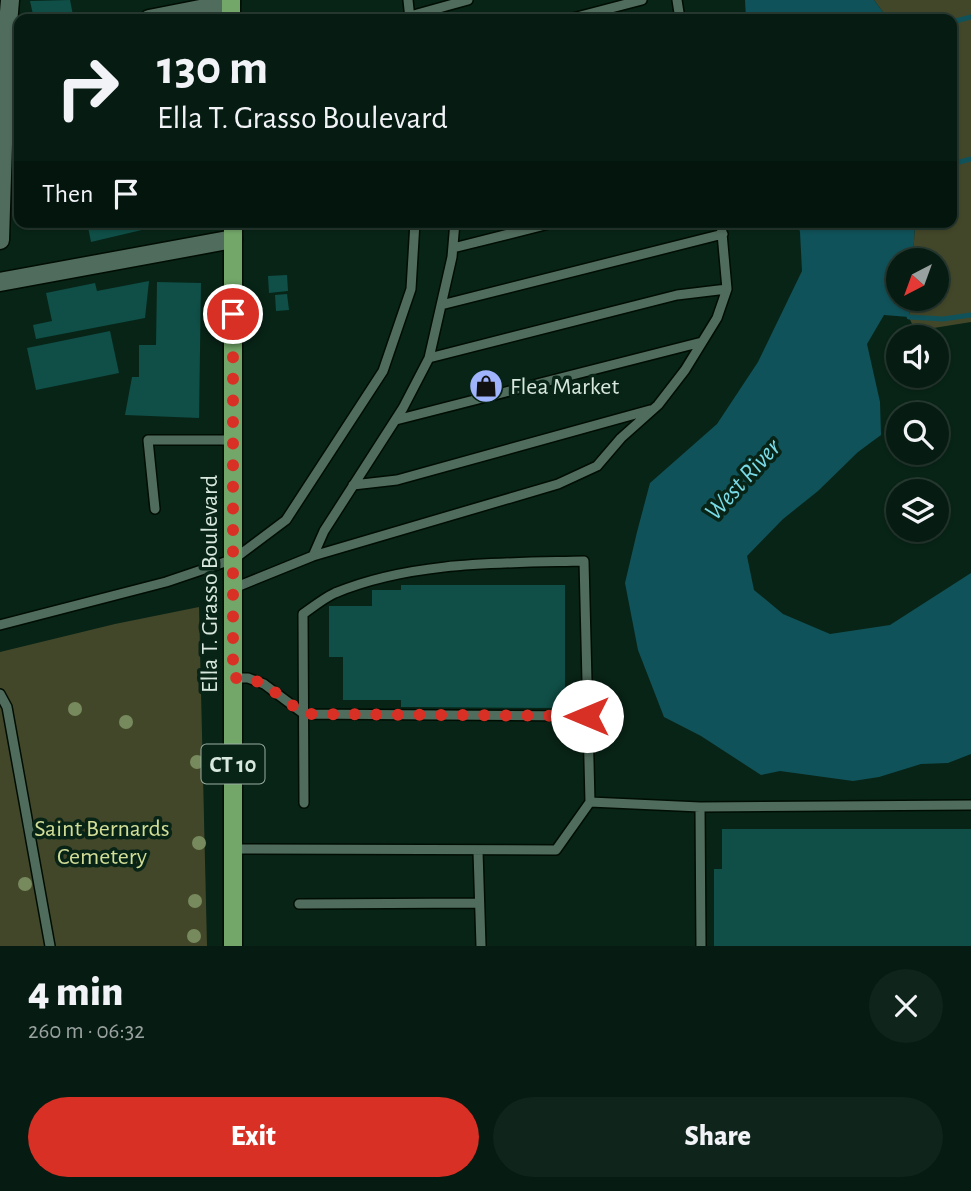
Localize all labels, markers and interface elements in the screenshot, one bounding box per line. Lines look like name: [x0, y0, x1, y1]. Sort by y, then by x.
icon: right: [42, 42, 133, 133]
text: 130 m: [157, 44, 268, 93]
text: Ella T. Grasso Boulevard: [157, 102, 448, 134]
icon: arrive: [107, 175, 145, 213]
text: Then: [42, 181, 93, 207]
north arrow: [886, 248, 948, 312]
map controls: [886, 248, 949, 542]
pin: [203, 284, 263, 344]
icon: arrive: [214, 295, 252, 333]
button: sound: [886, 325, 949, 388]
shop icon: Flea Market: [467, 367, 505, 405]
place label: Flea Market: [510, 375, 619, 399]
button: search: [886, 402, 949, 465]
water label: West River: [700, 433, 787, 525]
street label: Ella T. Grasso Boulevard: [198, 475, 222, 693]
button: layers: [886, 479, 949, 542]
position arrow: [550, 679, 624, 753]
road number: CT 10: [202, 744, 264, 784]
park label: Saint Bernards Cemetery: [34, 817, 170, 869]
button: close: [869, 969, 943, 1043]
text: 4 min: [28, 971, 124, 1013]
text: 260 m · 06:32: [28, 1020, 145, 1043]
button: Exit: [28, 1097, 479, 1177]
button: Share: [493, 1097, 943, 1177]

